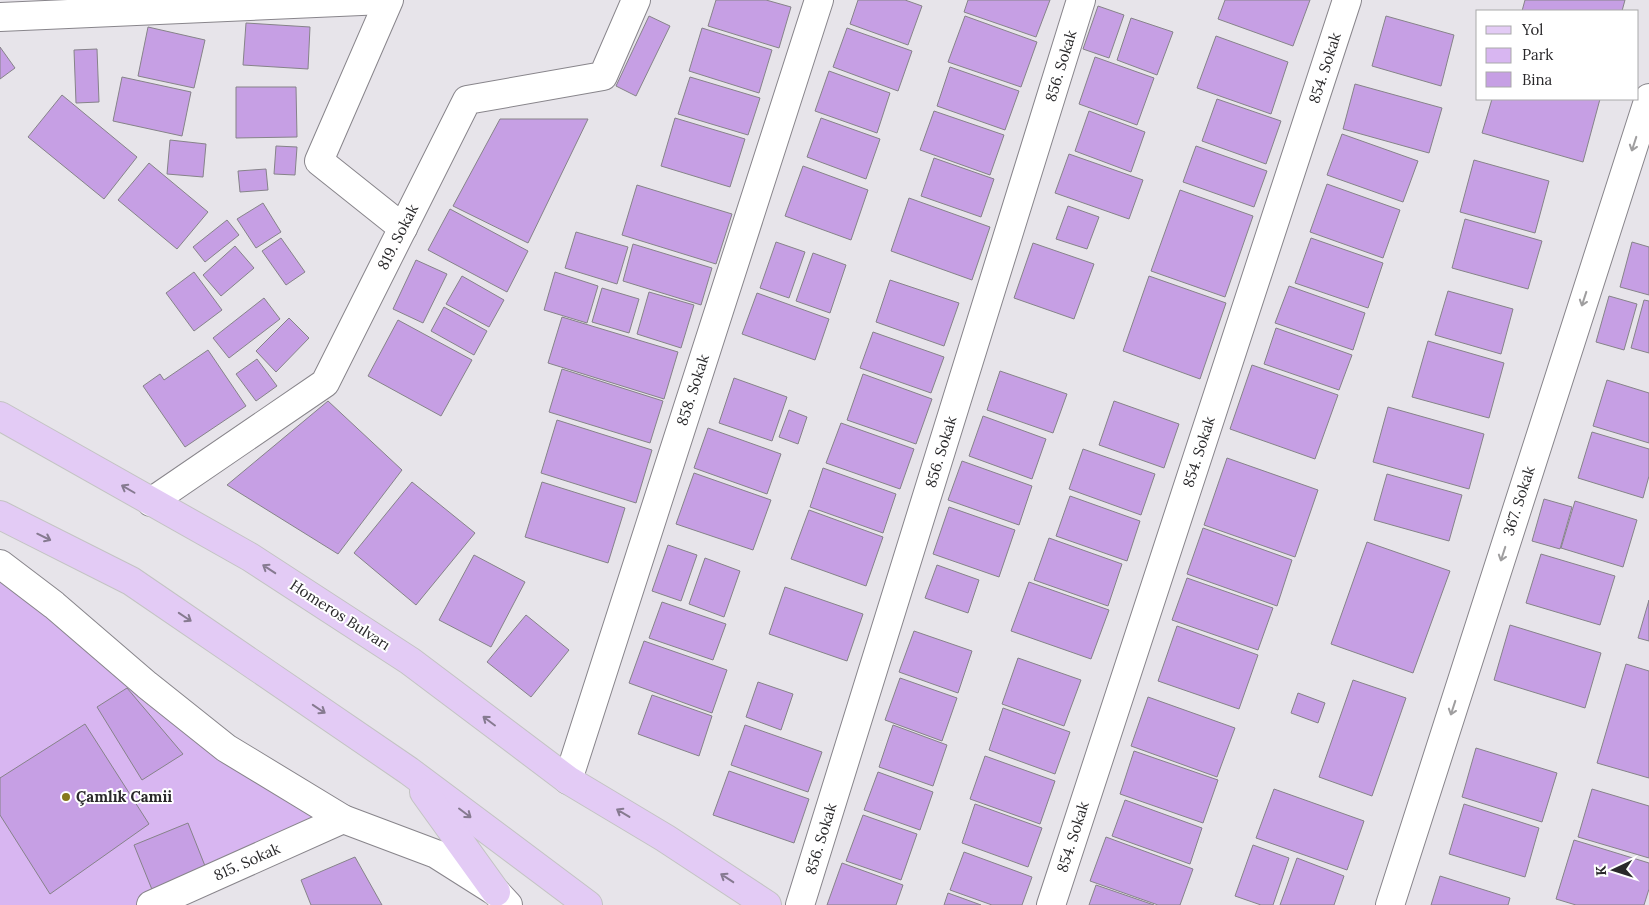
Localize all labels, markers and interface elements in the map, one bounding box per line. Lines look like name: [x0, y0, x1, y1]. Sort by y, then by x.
legend: [1476, 10, 1639, 100]
text: Yol: [1521, 20, 1543, 39]
street label: 856. Sokak: [1041, 28, 1080, 104]
street label: 854. Sokak: [1304, 30, 1345, 106]
text: Park: [1522, 45, 1553, 64]
text: Bina: [1522, 70, 1553, 89]
one-way arrow: [1629, 136, 1638, 152]
street label: 819. Sokak: [373, 201, 422, 273]
one-way arrow: [1579, 291, 1589, 307]
street label: 858. Sokak: [672, 352, 713, 428]
street label: 856. Sokak: [921, 414, 960, 490]
street label: 854. Sokak: [1178, 414, 1219, 490]
street label: 367. Sokak: [1498, 464, 1539, 538]
one-way arrow: [120, 484, 135, 494]
one-way arrow: [36, 532, 51, 542]
one-way arrow: [1497, 545, 1507, 561]
one-way arrow: [262, 564, 276, 575]
street label: Homeros Bulvarı: [287, 575, 394, 654]
one-way arrow: [177, 612, 191, 622]
one-way arrow: [1448, 700, 1457, 716]
one-way arrow: [311, 704, 325, 714]
one-way arrow: [483, 715, 496, 726]
place label: Çamlık Camii: [76, 787, 172, 806]
marker: Çamlık Camii: [60, 791, 72, 803]
street label: 854. Sokak: [1052, 799, 1093, 875]
street label: 856. Sokak: [801, 801, 840, 877]
one-way arrow: [616, 807, 630, 817]
one-way arrow: [458, 808, 472, 818]
street label: 815. Sokak: [211, 838, 283, 885]
north arrow: [1589, 845, 1639, 895]
text: K: [1592, 865, 1610, 877]
one-way arrow: [720, 873, 734, 883]

